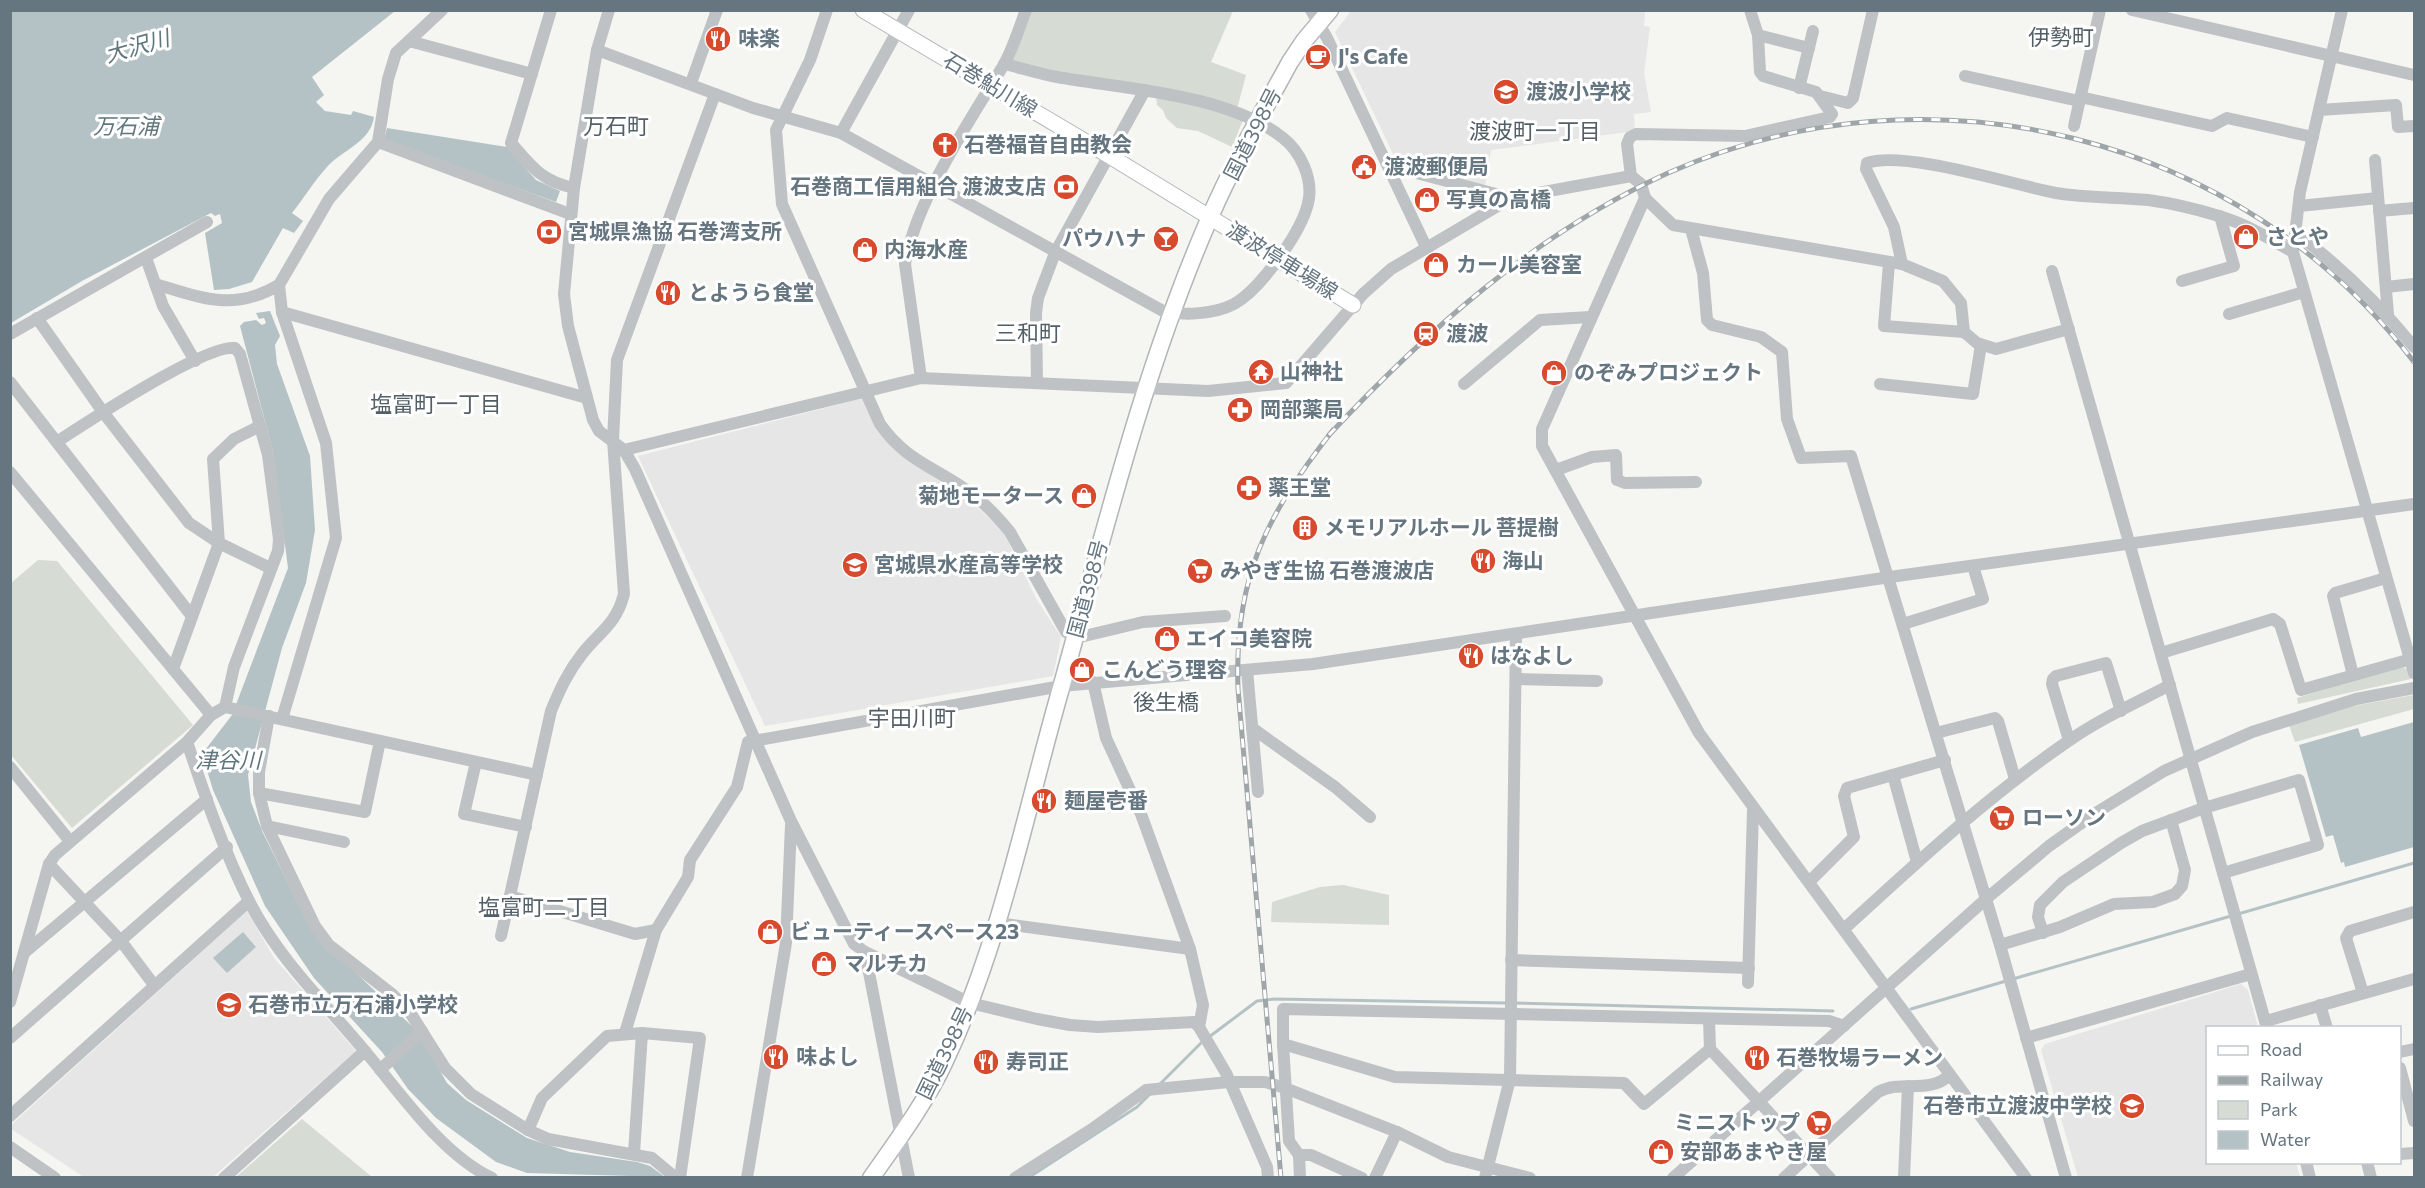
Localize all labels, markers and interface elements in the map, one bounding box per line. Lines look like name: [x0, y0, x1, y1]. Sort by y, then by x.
water label: 大沢川: [101, 23, 174, 68]
district label: 伊勢町: [2028, 23, 2094, 50]
restaurant icon: 味楽: [703, 24, 733, 54]
place label: 味楽: [738, 25, 780, 50]
cafe icon: J's Cafe: [1303, 42, 1333, 72]
place label: J's Cafe: [1338, 43, 1408, 68]
street label: 石巻鮎川線: [939, 46, 1042, 121]
school or university icon: 渡波小学校: [1491, 77, 1521, 107]
place label: 渡波小学校: [1526, 78, 1631, 103]
street label: 国道398号: [1218, 83, 1286, 184]
water label: 万石浦: [93, 112, 162, 139]
district label: 万石町: [583, 112, 649, 139]
district label: 渡波町一丁目: [1469, 117, 1601, 144]
church icon: 石巻福音自由教会: [930, 130, 960, 160]
place label: 石巻福音自由教会: [964, 131, 1132, 156]
public building icon: 渡波郵便局: [1349, 152, 1379, 182]
place label: 渡波郵便局: [1384, 153, 1489, 178]
bank icon: 石巻商工信用組合 渡波支店: [1051, 172, 1081, 202]
place label: 石巻商工信用組合 渡波支店: [790, 173, 1046, 198]
shop icon: 写真の高橋: [1412, 185, 1442, 215]
place label: 写真の高橋: [1446, 186, 1551, 211]
street label: 渡波停車場線: [1223, 216, 1343, 304]
bank icon: 宮城県漁協 石巻湾支所: [534, 217, 564, 247]
place label: 宮城県漁協 石巻湾支所: [568, 218, 782, 243]
shop icon: さとや: [2231, 222, 2261, 252]
place label: さとや: [2266, 223, 2329, 248]
bar icon: パウハナ: [1151, 224, 1181, 254]
place label: パウハナ: [1062, 225, 1146, 250]
shop icon: 内海水産: [850, 235, 880, 265]
place label: 内海水産: [884, 236, 968, 261]
shop icon: カール美容室: [1421, 250, 1451, 280]
place label: カール美容室: [1456, 251, 1582, 276]
restaurant icon: とようら食堂: [653, 278, 683, 308]
place label: とようら食堂: [688, 279, 814, 304]
district label: 三和町: [995, 319, 1061, 346]
station icon: 渡波: [1411, 319, 1441, 349]
place label: 渡波: [1446, 320, 1488, 345]
temple icon: 山神社: [1246, 357, 1276, 387]
place label: 山神社: [1280, 358, 1343, 383]
shop icon: のぞみプロジェクト: [1539, 358, 1569, 388]
place label: のぞみプロジェクト: [1574, 359, 1763, 384]
district label: 塩富町一丁目: [370, 390, 502, 417]
pharmacy icon: 岡部薬局: [1225, 395, 1255, 425]
place label: 岡部薬局: [1260, 396, 1344, 421]
pharmacy icon: 薬王堂: [1234, 473, 1264, 503]
place label: 薬王堂: [1268, 474, 1331, 499]
shop icon: 菊地モータース: [1069, 481, 1099, 511]
place label: 菊地モータース: [918, 482, 1064, 507]
building icon: メモリアルホール 菩提樹: [1290, 513, 1320, 543]
place label: メモリアルホール 菩提樹: [1324, 514, 1559, 539]
street label: 国道398号: [1061, 537, 1112, 640]
restaurant icon: 海山: [1468, 546, 1498, 576]
place label: 海山: [1502, 547, 1544, 572]
school or university icon: 宮城県水産高等学校: [840, 550, 870, 580]
place label: 宮城県水産高等学校: [874, 551, 1063, 576]
supermarket icon: みやぎ生協 石巻渡波店: [1185, 556, 1215, 586]
place label: みやぎ生協 石巻渡波店: [1220, 557, 1434, 582]
shop icon: エイコ美容院: [1152, 624, 1182, 654]
place label: エイコ美容院: [1186, 625, 1312, 650]
restaurant icon: はなよし: [1456, 641, 1486, 671]
place label: はなよし: [1490, 642, 1574, 667]
shop icon: こんどう理容: [1067, 655, 1097, 685]
place label: こんどう理容: [1102, 656, 1227, 681]
district label: 後生橋: [1133, 688, 1199, 715]
district label: 宇田川町: [868, 704, 956, 731]
water label: 津谷川: [195, 746, 263, 773]
restaurant icon: 麺屋壱番: [1029, 786, 1059, 816]
place label: 麺屋壱番: [1064, 787, 1148, 812]
supermarket icon: ローソン: [1987, 803, 2017, 833]
place label: ローソン: [2022, 804, 2106, 829]
district label: 塩富町二丁目: [478, 893, 610, 920]
shop icon: ビューティースペース23: [755, 917, 785, 947]
place label: ビューティースペース23: [790, 918, 1019, 943]
shop icon: マルチカ: [809, 949, 839, 979]
place label: マルチカ: [844, 950, 928, 975]
school or university icon: 石巻市立万石浦小学校: [214, 990, 244, 1020]
place label: 石巻市立万石浦小学校: [248, 991, 458, 1016]
street label: 国道398号: [910, 1002, 977, 1103]
legend: [2206, 1026, 2401, 1164]
text: Road: [2260, 1038, 2302, 1060]
restaurant icon: 味よし: [761, 1042, 791, 1072]
place label: 味よし: [796, 1043, 859, 1068]
restaurant icon: 石巻牧場ラーメン: [1742, 1043, 1772, 1073]
place label: 石巻牧場ラーメン: [1776, 1044, 1943, 1069]
restaurant icon: 寿司正: [971, 1047, 1001, 1077]
place label: 寿司正: [1006, 1048, 1069, 1073]
text: Railway: [2260, 1068, 2323, 1090]
school or university icon: 石巻市立渡波中学校: [2117, 1091, 2147, 1121]
place label: 石巻市立渡波中学校: [1923, 1092, 2112, 1117]
text: Park: [2260, 1098, 2298, 1120]
supermarket icon: ミニストップ: [1804, 1108, 1834, 1138]
place label: ミニストップ: [1674, 1109, 1800, 1134]
text: Water: [2260, 1128, 2311, 1150]
shop icon: 安部あまやき屋: [1646, 1137, 1676, 1167]
place label: 安部あまやき屋: [1680, 1138, 1827, 1163]

